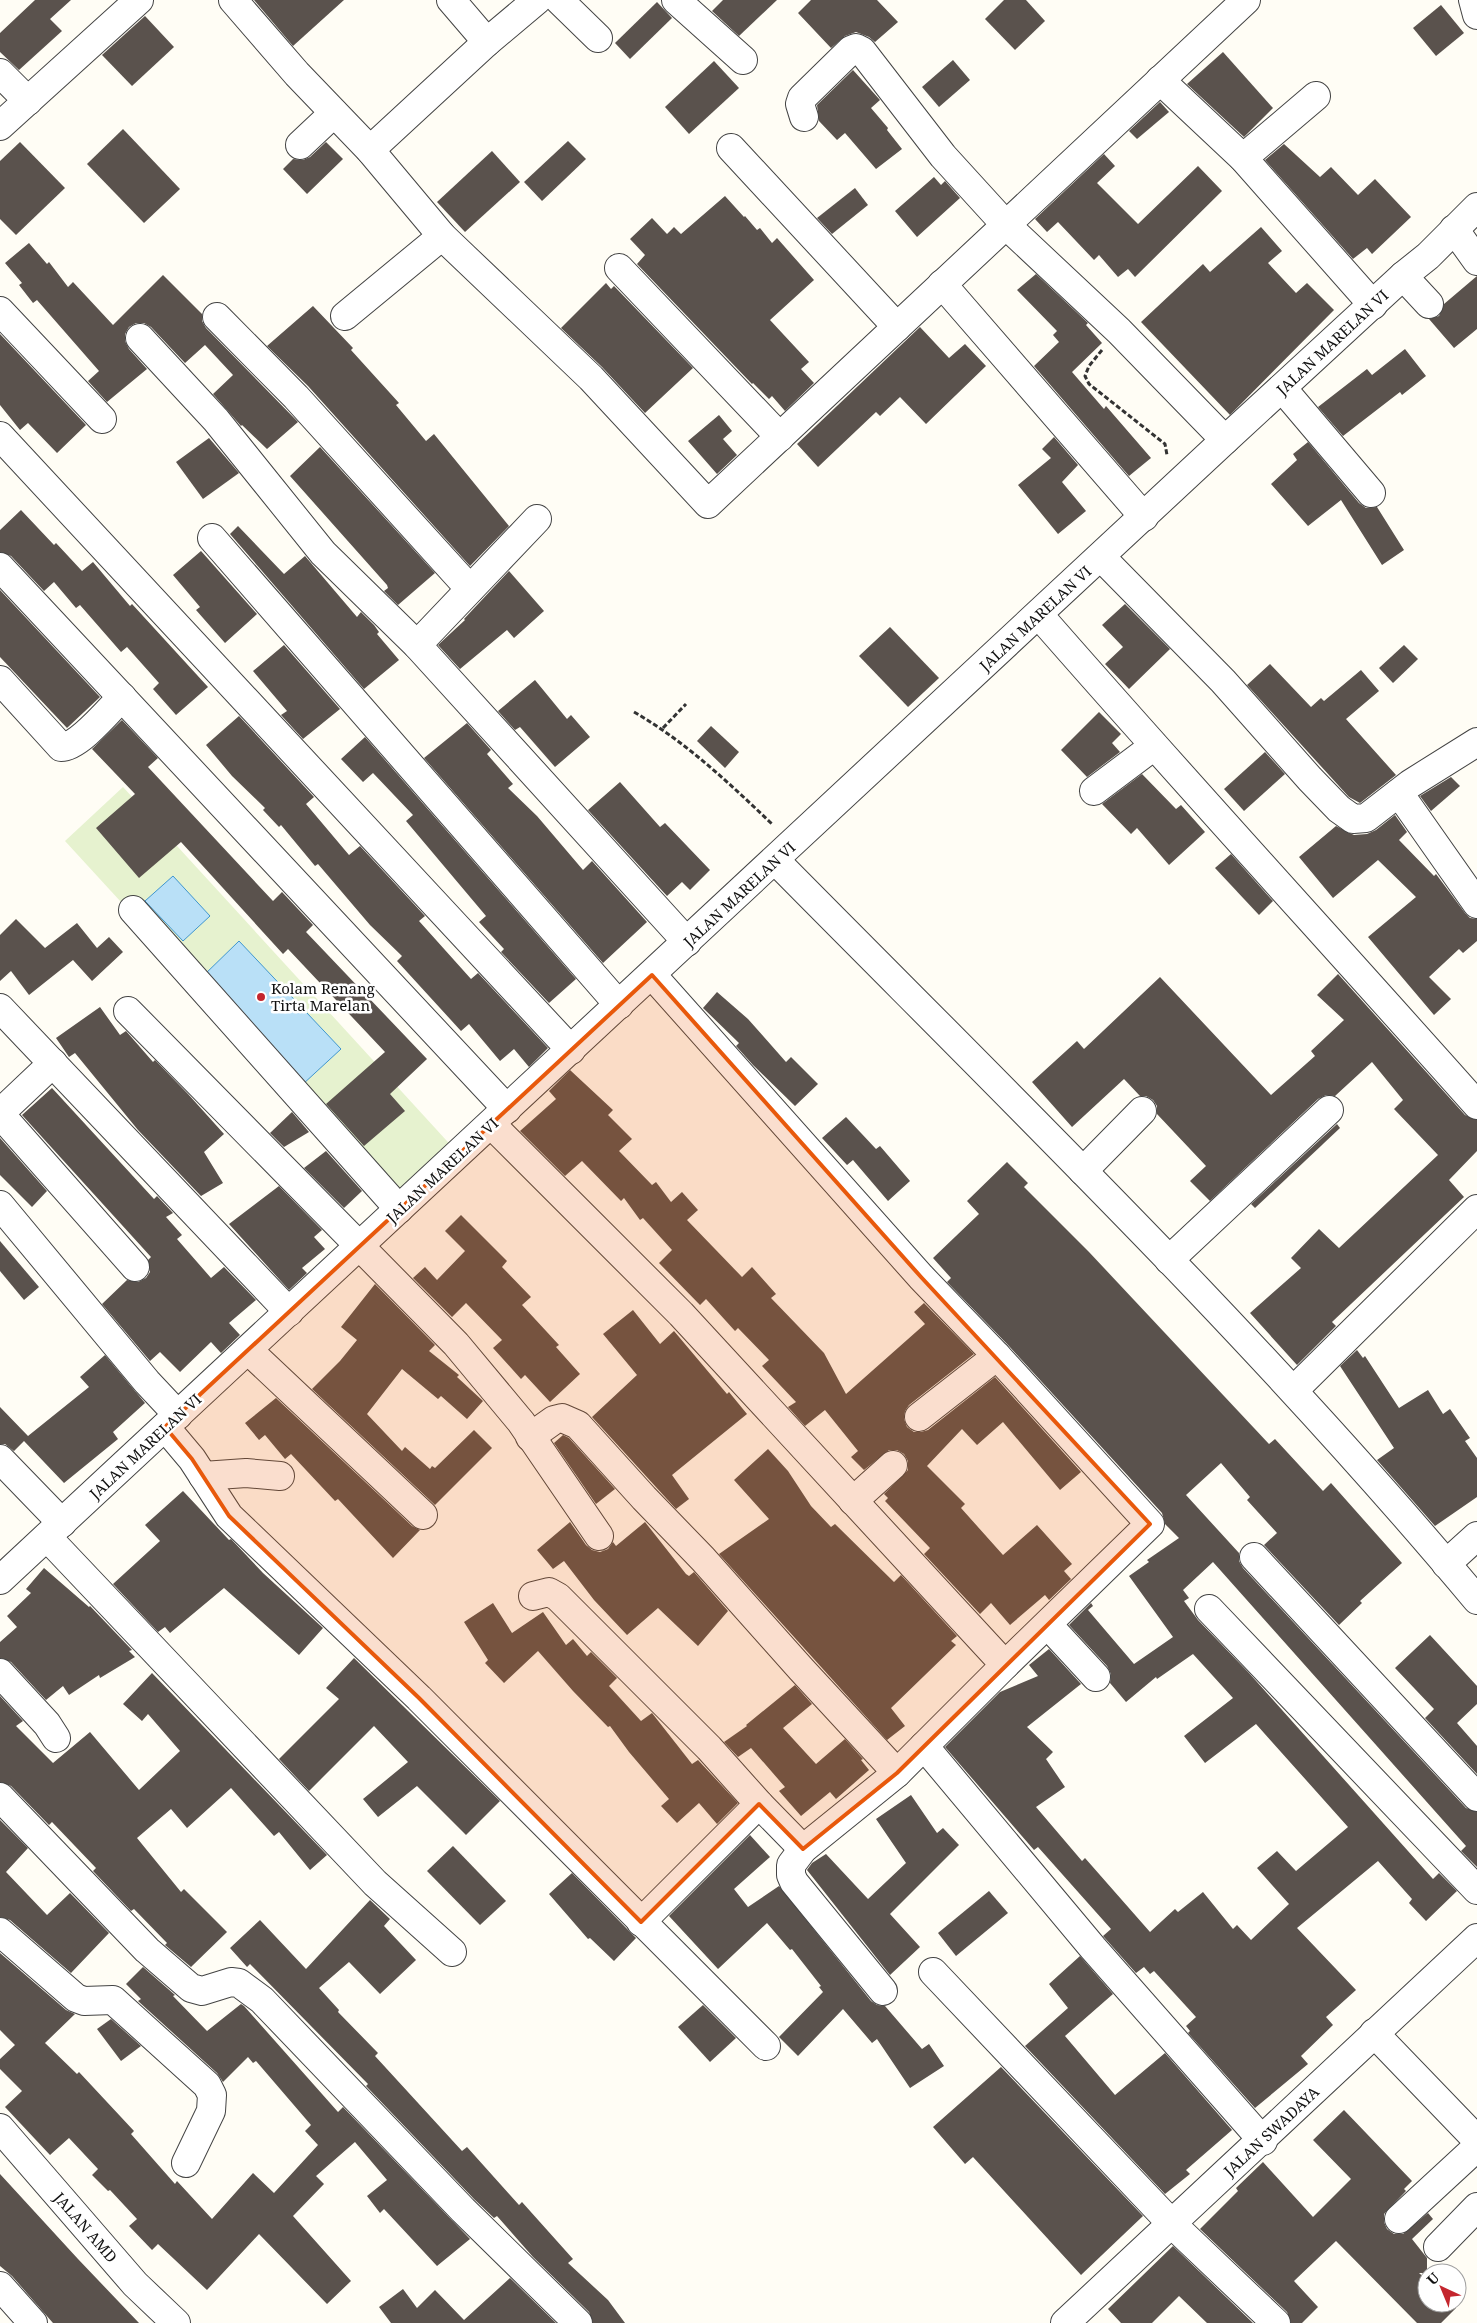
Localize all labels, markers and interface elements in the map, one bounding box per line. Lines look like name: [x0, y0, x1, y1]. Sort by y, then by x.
street label: JALAN MARELAN VI: [1271, 285, 1392, 400]
street label: JALAN MARELAN VI: [974, 561, 1095, 676]
street label: JALAN MARELAN VI: [678, 837, 799, 952]
place label: Kolam Renang Tirta Marelan: [271, 978, 375, 1015]
marker: Kolam Renang Tirta Marelan: [255, 991, 267, 1003]
street label: JALAN MARELAN VI: [381, 1113, 502, 1228]
street label: JALAN MARELAN VI: [84, 1389, 205, 1504]
street label: JALAN SWADAYA: [1218, 2081, 1323, 2181]
street label: JALAN AMD: [49, 2187, 122, 2266]
north arrow: [1417, 2263, 1467, 2313]
text: U: [1422, 2267, 1443, 2289]

